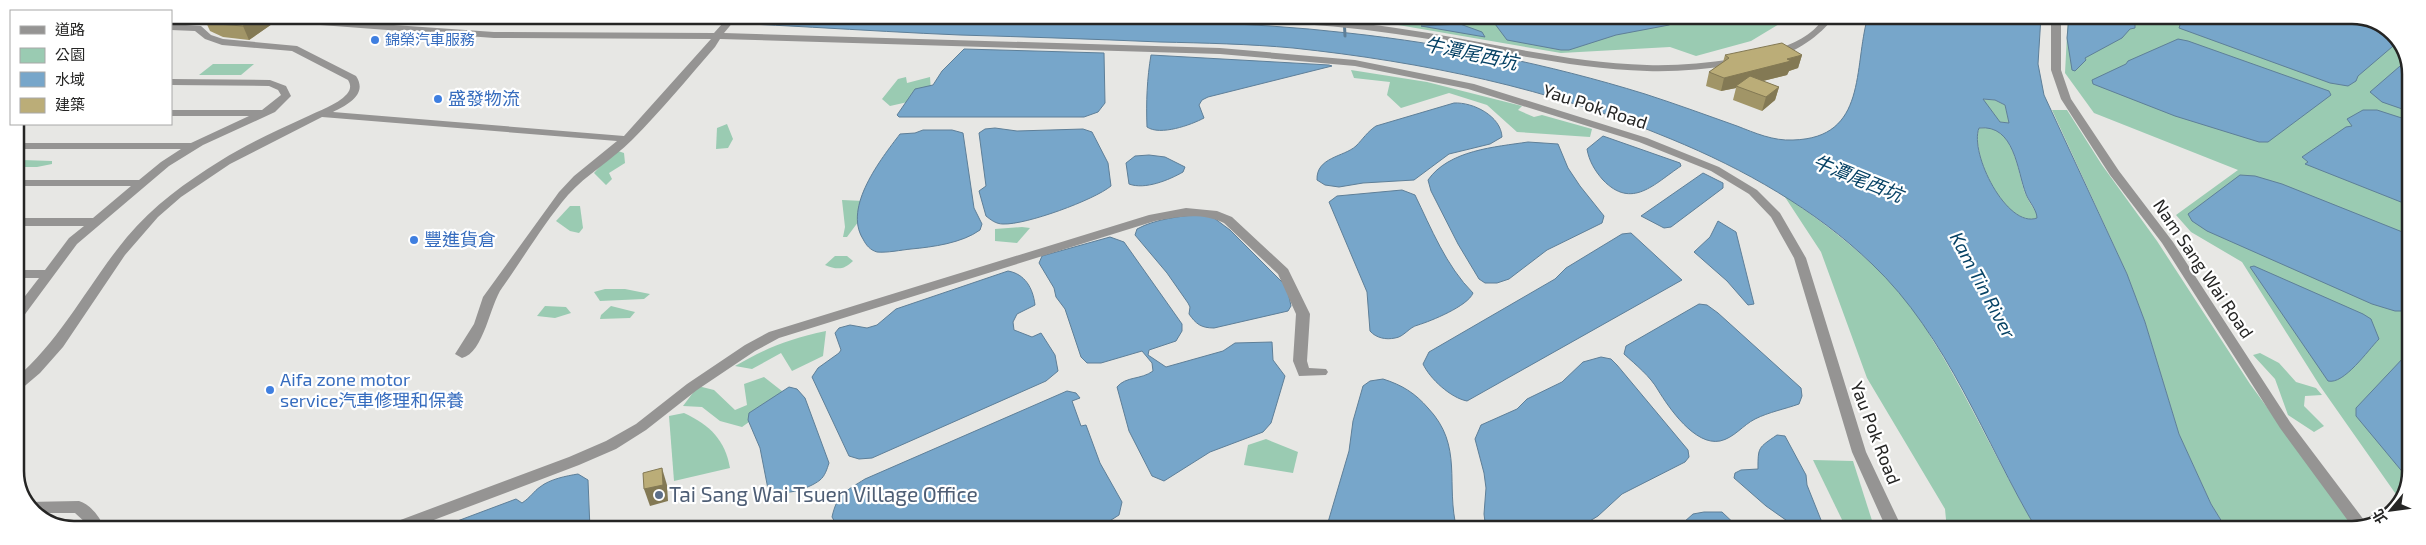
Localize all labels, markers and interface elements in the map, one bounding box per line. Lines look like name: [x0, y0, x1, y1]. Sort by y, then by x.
legend: [10, 10, 172, 125]
text: 道路: [55, 20, 85, 38]
place label: 錦榮汽車服務: [385, 30, 475, 48]
water label: 牛潭尾西坑: [1422, 31, 1523, 74]
marker: 錦榮汽車服務: [369, 34, 381, 46]
text: 公園: [55, 45, 85, 63]
text: 水域: [55, 70, 85, 88]
street label: Yau Pok Road: [1540, 79, 1650, 133]
place label: 盛發物流: [448, 87, 520, 109]
marker: 盛發物流: [432, 93, 444, 105]
text: 建築: [55, 95, 85, 113]
water label: 牛潭尾西坑: [1810, 149, 1909, 207]
street label: Nam Sang Wai Road: [2149, 195, 2259, 342]
place label: 豐進貨倉: [424, 228, 496, 250]
water label: Kam Tin River: [1946, 228, 2021, 342]
marker: 豐進貨倉: [408, 234, 420, 246]
place label: Aifa zone motor service汽車修理和保養: [280, 368, 464, 411]
street label: Yau Pok Road: [1846, 378, 1906, 487]
marker: Aifa zone motor service汽車修理和保養: [264, 384, 276, 396]
place label: Tai Sang Wai Tsuen Village Office: [669, 481, 978, 506]
north arrow: [2366, 485, 2416, 535]
marker: Tai Sang Wai Tsuen Village Office: [653, 489, 665, 501]
text: 北: [2368, 506, 2390, 527]

